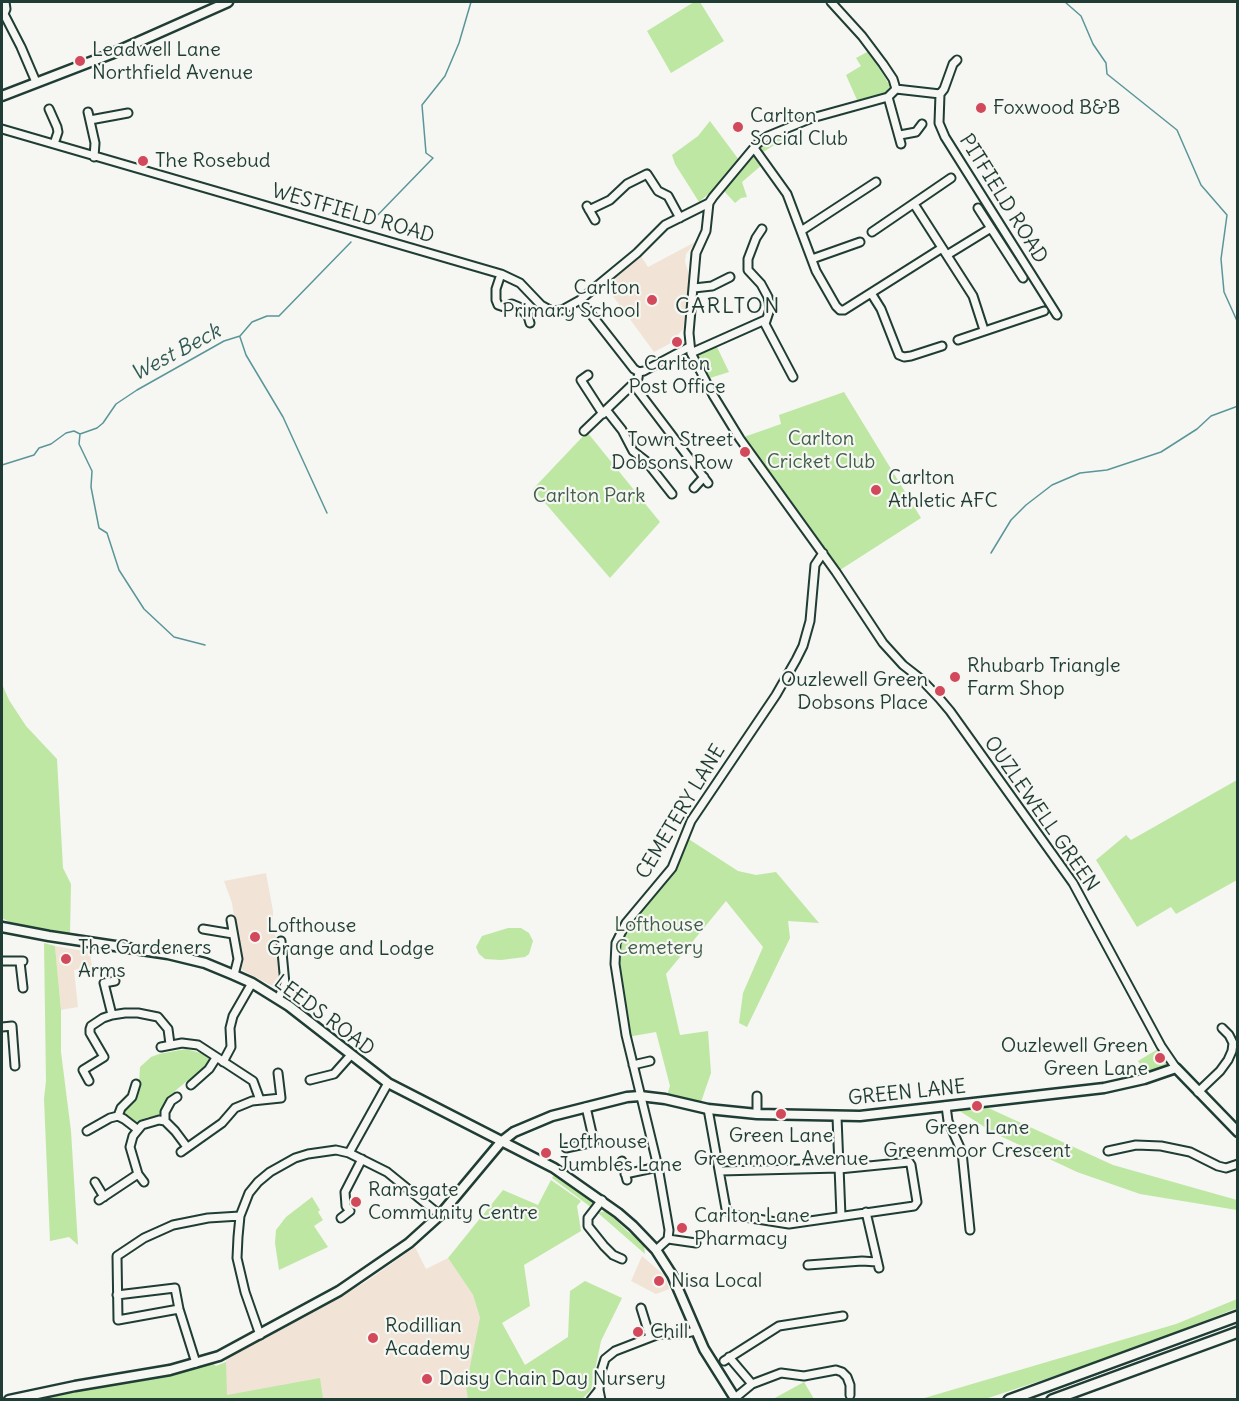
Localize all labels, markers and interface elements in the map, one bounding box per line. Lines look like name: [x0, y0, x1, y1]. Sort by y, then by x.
place label: Leadwell Lane Northfield Avenue: [92, 38, 253, 85]
marker: Leadwell Lane Northfield Avenue: [73, 54, 87, 68]
place label: Foxwood B&B: [993, 96, 1120, 120]
marker: Foxwood B&B: [974, 101, 988, 115]
place label: Carlton Social Club: [750, 104, 848, 151]
marker: Carlton Social Club: [731, 120, 745, 134]
street label: PITFIELD ROAD: [954, 130, 1052, 268]
place label: The Rosebud: [155, 149, 271, 173]
marker: The Rosebud: [136, 154, 150, 168]
street label: WESTFIELD ROAD: [269, 179, 437, 249]
place label: Carlton Primary School: [502, 276, 640, 323]
marker: Carlton Primary School: [645, 293, 659, 307]
district label: CARLTON: [675, 294, 781, 320]
water label: West Beck: [127, 319, 225, 387]
marker: Carlton Post Office: [670, 335, 684, 349]
place label: Carlton Post Office: [628, 352, 726, 399]
park label: Carlton Cricket Club: [767, 427, 875, 474]
place label: Town Street Dobsons Row: [611, 428, 733, 475]
marker: Town Street Dobsons Row: [738, 445, 752, 459]
place label: Carlton Athletic AFC: [888, 466, 998, 513]
marker: Carlton Athletic AFC: [869, 483, 883, 497]
park label: Carlton Park: [533, 484, 645, 508]
place label: Rhubarb Triangle Farm Shop: [967, 654, 1120, 701]
place label: Ouzlewell Green Dobsons Place: [781, 668, 928, 715]
marker: Rhubarb Triangle Farm Shop: [948, 670, 962, 684]
marker: Ouzlewell Green Dobsons Place: [933, 684, 947, 698]
street label: OUZLEWELL GREEN: [978, 732, 1104, 896]
street label: CEMETERY LANE: [631, 740, 731, 884]
park label: Lofthouse Cemetery: [614, 913, 704, 960]
place label: Lofthouse Grange and Lodge: [267, 914, 434, 961]
marker: Lofthouse Grange and Lodge: [248, 930, 262, 944]
place label: The Gardeners Arms: [78, 936, 211, 983]
marker: The Gardeners Arms: [59, 952, 73, 966]
street label: LEEDS ROAD: [269, 970, 379, 1062]
place label: Ouzlewell Green Green Lane: [1001, 1034, 1148, 1081]
marker: Ouzlewell Green Green Lane: [1153, 1051, 1167, 1065]
street label: GREEN LANE: [847, 1075, 967, 1111]
marker: Green Lane Greenmoor Crescent: [970, 1099, 984, 1113]
marker: Green Lane Greenmoor Avenue: [774, 1107, 788, 1121]
place label: Green Lane Greenmoor Crescent: [883, 1116, 1071, 1163]
place label: Green Lane Greenmoor Avenue: [693, 1124, 869, 1171]
place label: Lofthouse Jumbles Lane: [558, 1130, 682, 1177]
marker: Lofthouse Jumbles Lane: [539, 1146, 553, 1160]
place label: Ramsgate Community Centre: [368, 1178, 538, 1225]
marker: Ramsgate Community Centre: [349, 1195, 363, 1209]
place label: Carlton Lane Pharmacy: [694, 1204, 810, 1251]
marker: Carlton Lane Pharmacy: [675, 1221, 689, 1235]
place label: Nisa Local: [671, 1269, 762, 1293]
marker: Nisa Local: [652, 1274, 666, 1288]
place label: Rodillian Academy: [385, 1314, 470, 1361]
place label: Chill: [650, 1320, 688, 1344]
marker: Chill: [631, 1325, 645, 1339]
marker: Rodillian Academy: [366, 1331, 380, 1345]
place label: Daisy Chain Day Nursery: [439, 1367, 666, 1391]
marker: Daisy Chain Day Nursery: [420, 1372, 434, 1386]

